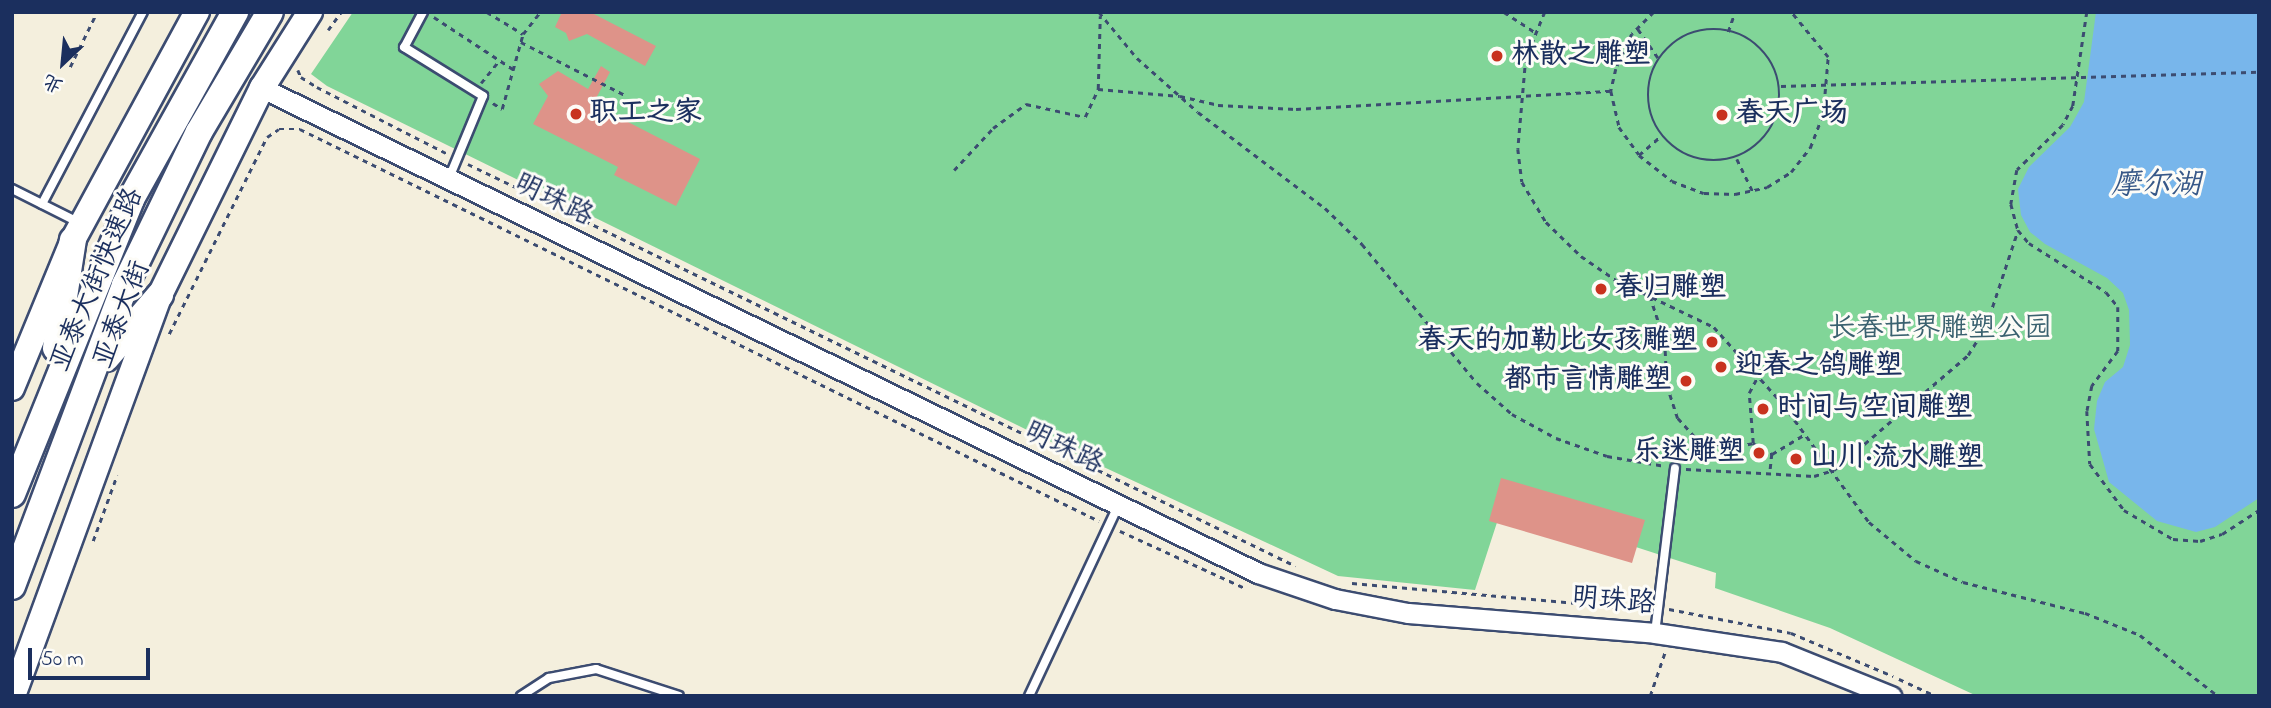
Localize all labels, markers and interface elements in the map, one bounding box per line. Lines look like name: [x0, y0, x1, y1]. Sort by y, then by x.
north arrow: [28, 28, 98, 98]
place label: 林散之雕塑: [1511, 39, 1651, 73]
marker: 林散之雕塑: [1489, 48, 1505, 64]
text: 北: [39, 66, 68, 99]
place label: 职工之家: [590, 97, 702, 131]
place label: 春天广场: [1736, 98, 1848, 132]
marker: 职工之家: [568, 106, 584, 122]
marker: 春天广场: [1714, 107, 1730, 123]
street label: 明珠路: [508, 167, 598, 235]
water label: 摩尔湖: [2111, 168, 2201, 204]
street label: 亚泰大街快速路: [44, 183, 152, 377]
street label: 亚泰大街: [87, 257, 159, 373]
place label: 春归雕塑: [1615, 272, 1727, 306]
marker: 春归雕塑: [1593, 281, 1609, 297]
park label: 长春世界雕塑公园: [1828, 313, 2052, 347]
place label: 春天的加勒比女孩雕塑: [1418, 325, 1698, 359]
marker: 春天的加勒比女孩雕塑: [1704, 334, 1720, 350]
place label: 迎春之鸽雕塑: [1735, 350, 1903, 384]
marker: 迎春之鸽雕塑: [1713, 359, 1729, 375]
place label: 都市言情雕塑: [1504, 364, 1672, 398]
marker: 都市言情雕塑: [1678, 373, 1694, 389]
place label: 时间与空间雕塑: [1777, 392, 1973, 426]
marker: 时间与空间雕塑: [1755, 401, 1771, 417]
street label: 明珠路: [1018, 415, 1108, 483]
place label: 乐迷雕塑: [1633, 436, 1745, 470]
place label: 山川·流水雕塑: [1810, 442, 1984, 476]
marker: 乐迷雕塑: [1751, 445, 1767, 461]
marker: 山川·流水雕塑: [1788, 451, 1804, 467]
street label: 明珠路: [1570, 582, 1656, 622]
scale bar: [32, 634, 154, 678]
text: 50 m: [41, 645, 84, 675]

